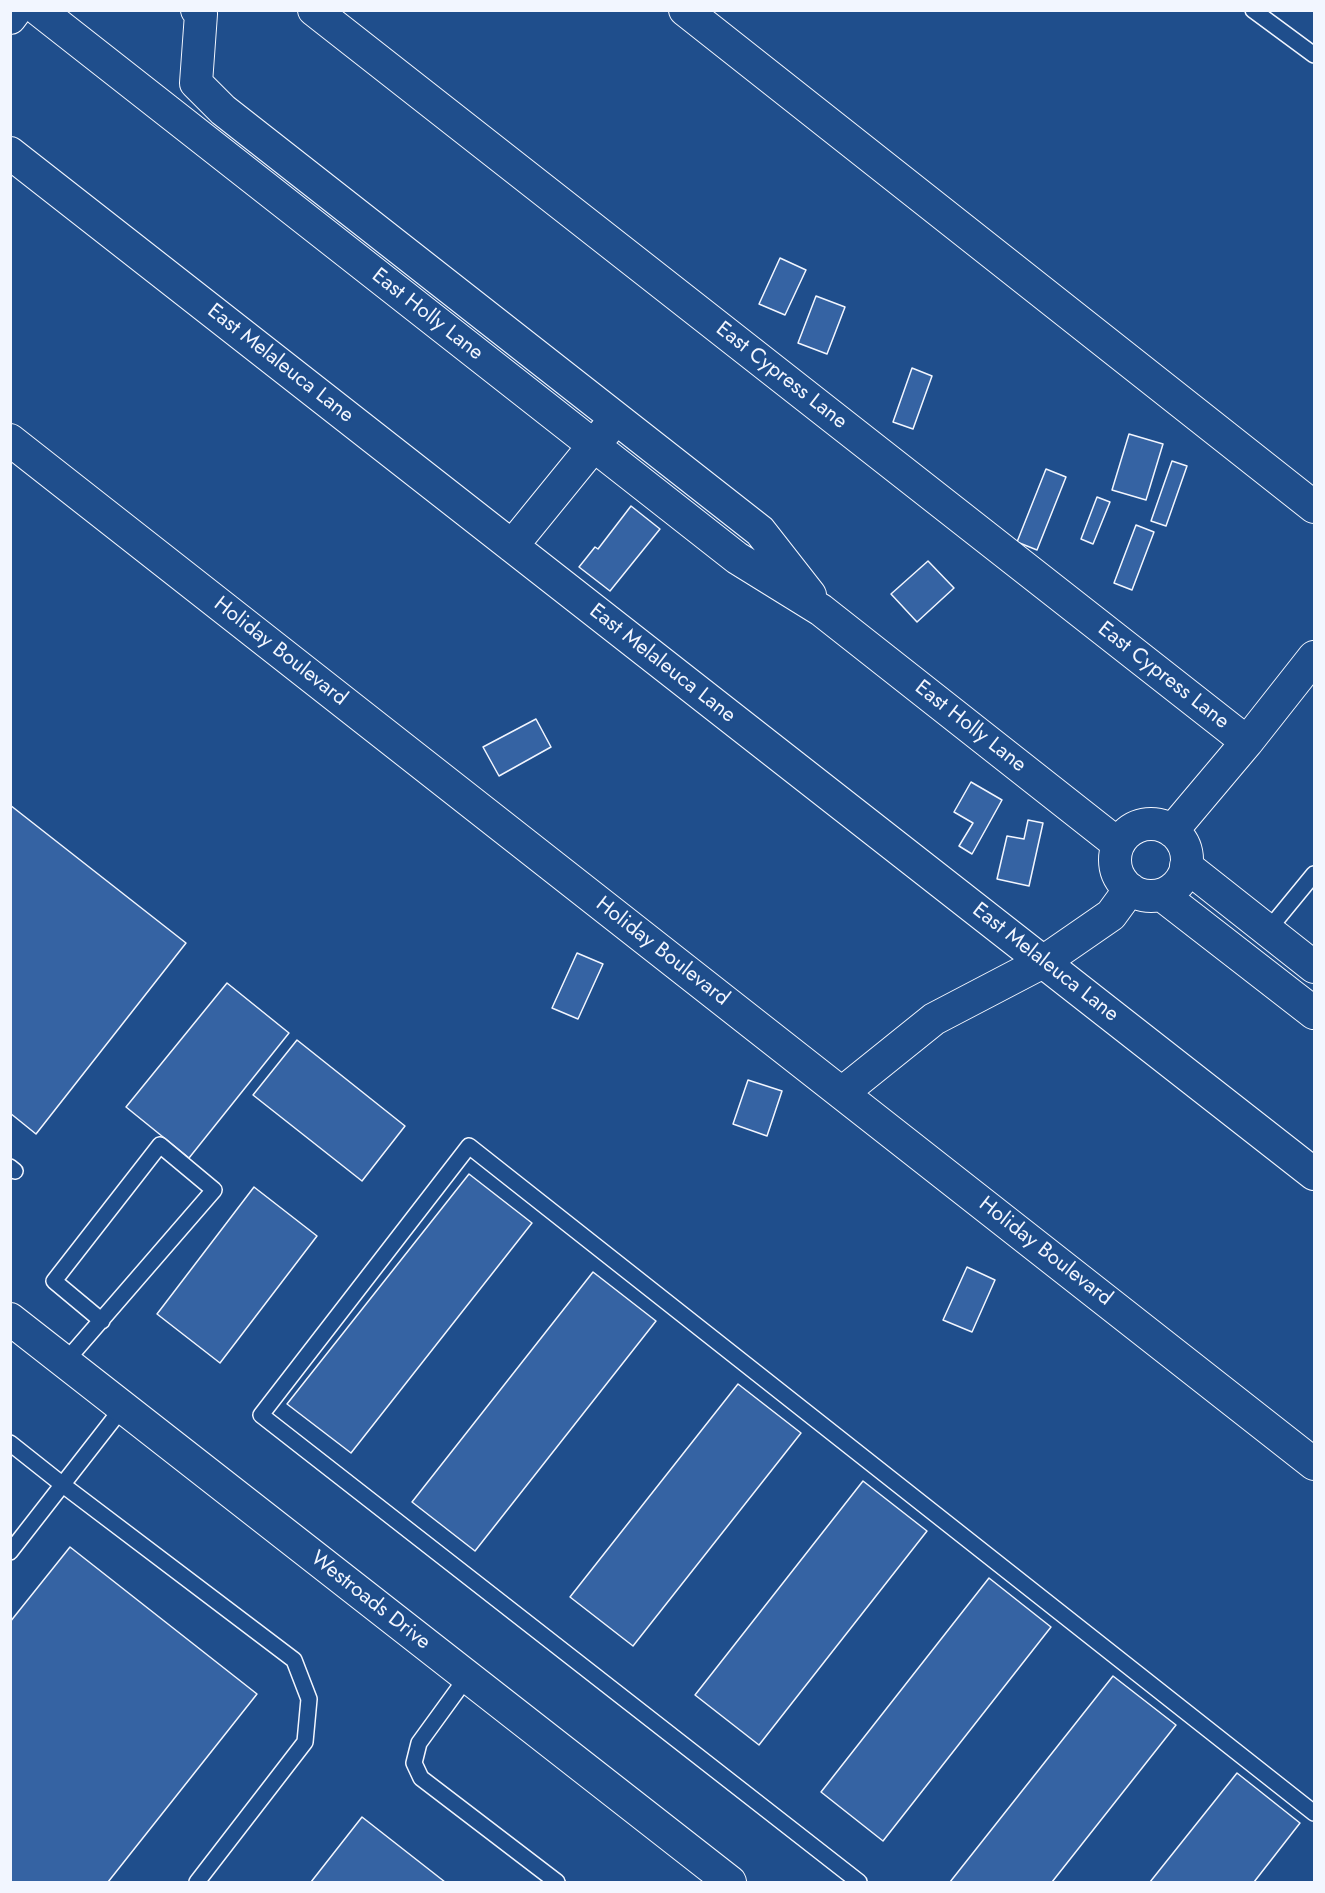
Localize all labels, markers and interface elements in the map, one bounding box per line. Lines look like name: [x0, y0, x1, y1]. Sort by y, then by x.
street label: East Holly Lane: [366, 264, 488, 366]
street label: East Melaleuca Lane: [202, 299, 358, 429]
street label: East Cypress Lane: [710, 317, 852, 435]
street label: Holiday Boulevard: [208, 592, 352, 712]
street label: East Melaleuca Lane: [584, 599, 740, 729]
street label: East Cypress Lane: [1092, 617, 1234, 735]
street label: East Holly Lane: [909, 676, 1031, 778]
street label: Holiday Boulevard: [590, 892, 734, 1012]
street label: East Melaleuca Lane: [967, 898, 1123, 1028]
street label: Holiday Boulevard: [973, 1192, 1117, 1312]
street label: Westroads Drive: [305, 1546, 435, 1656]

